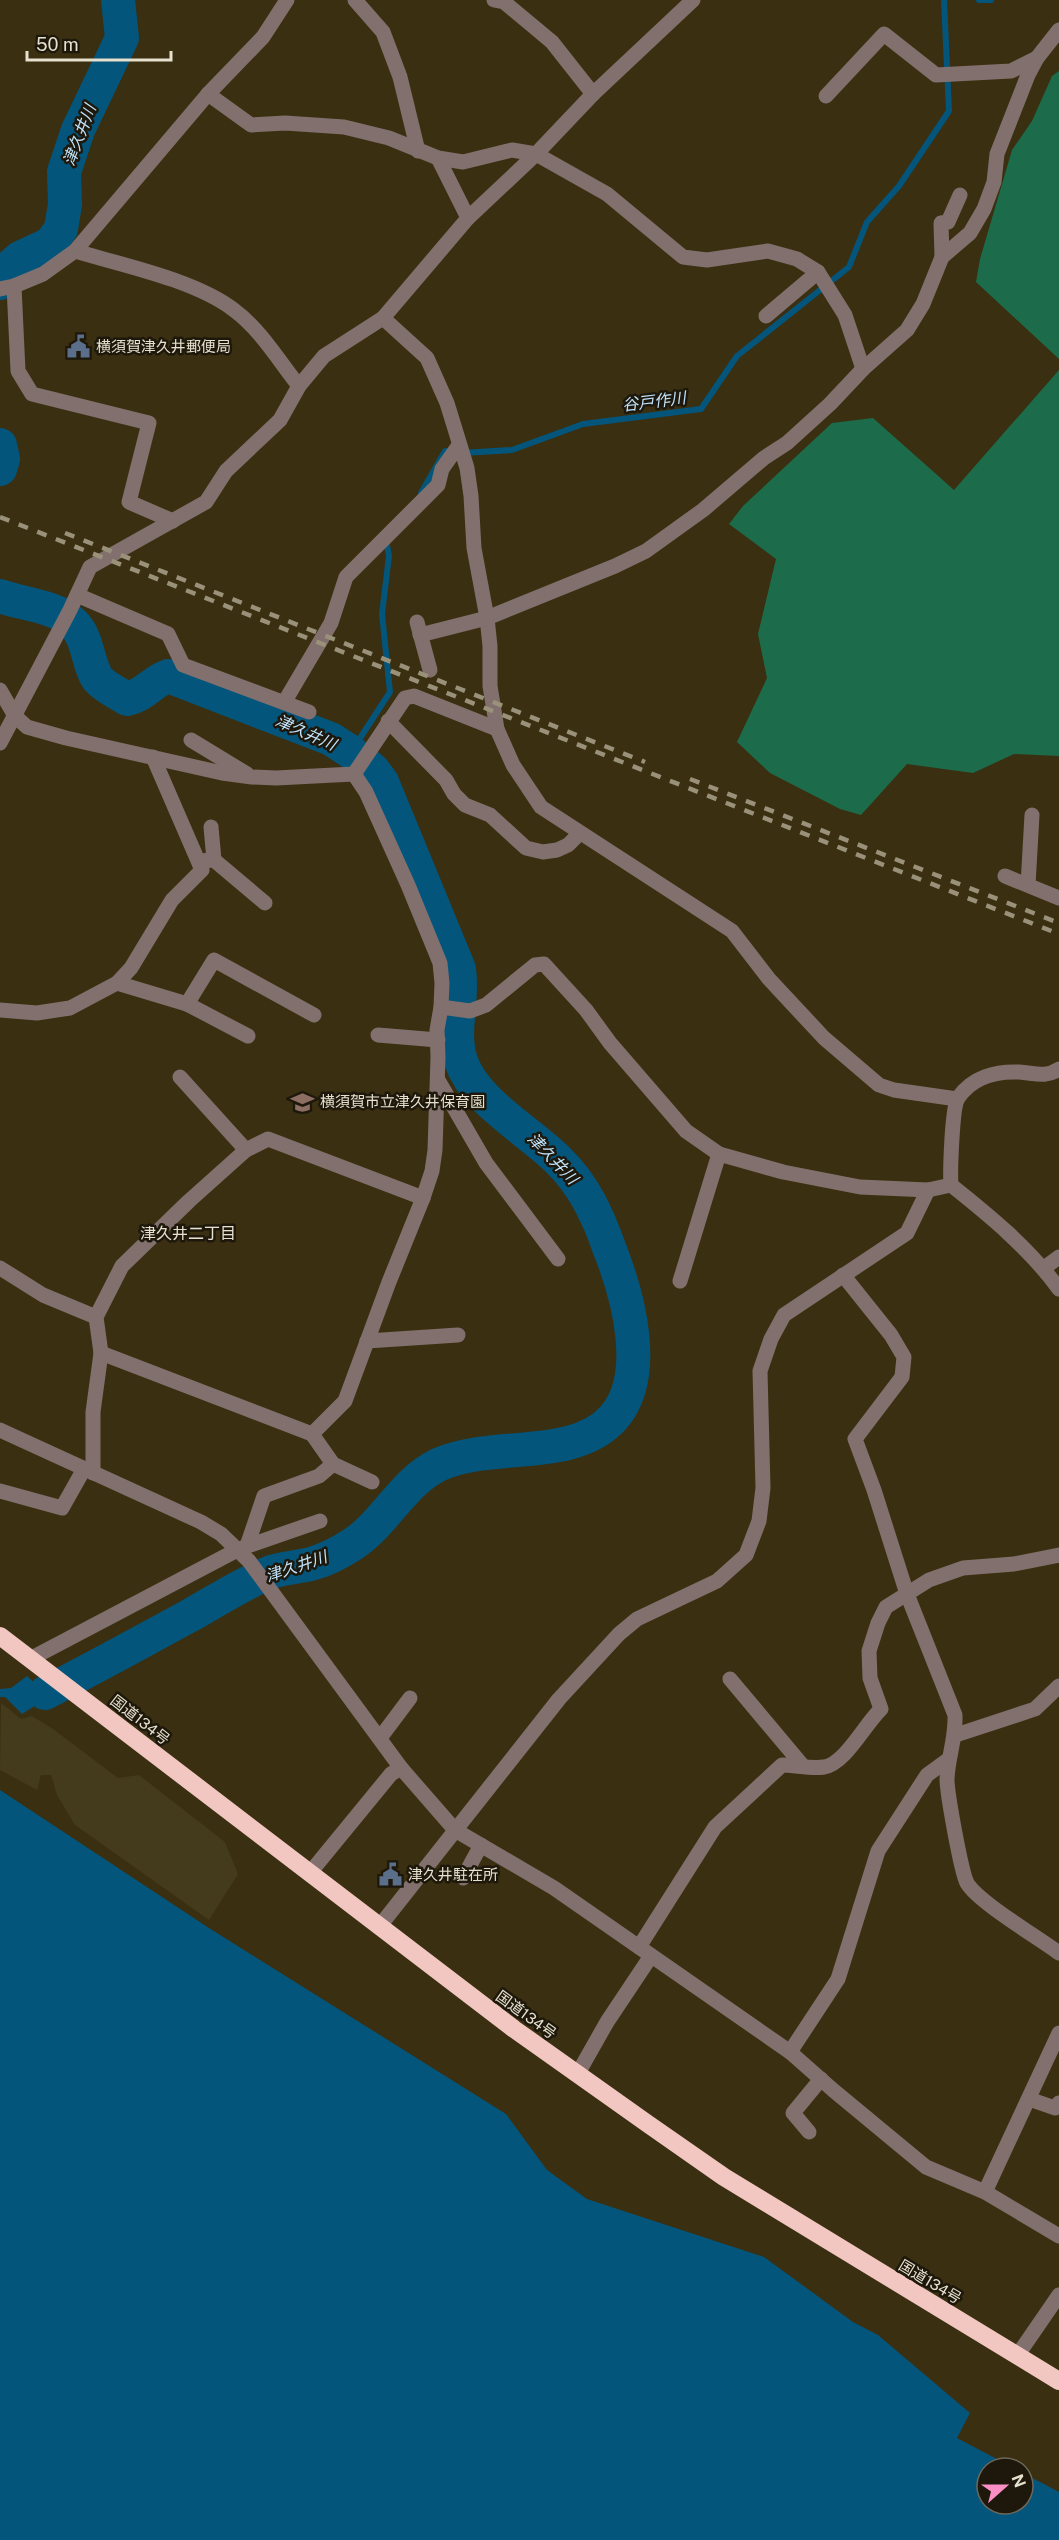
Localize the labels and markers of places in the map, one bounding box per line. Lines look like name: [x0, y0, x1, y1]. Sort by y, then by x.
public building icon: 横須賀津久井郵便局: [65, 334, 91, 360]
place label: 横須賀津久井郵便局: [96, 338, 231, 355]
school or university icon: 横須賀市立津久井保育園: [289, 1089, 315, 1115]
place label: 横須賀市立津久井保育園: [320, 1093, 485, 1110]
public building icon: 津久井駐在所: [377, 1862, 403, 1888]
place label: 津久井駐在所: [408, 1866, 498, 1883]

